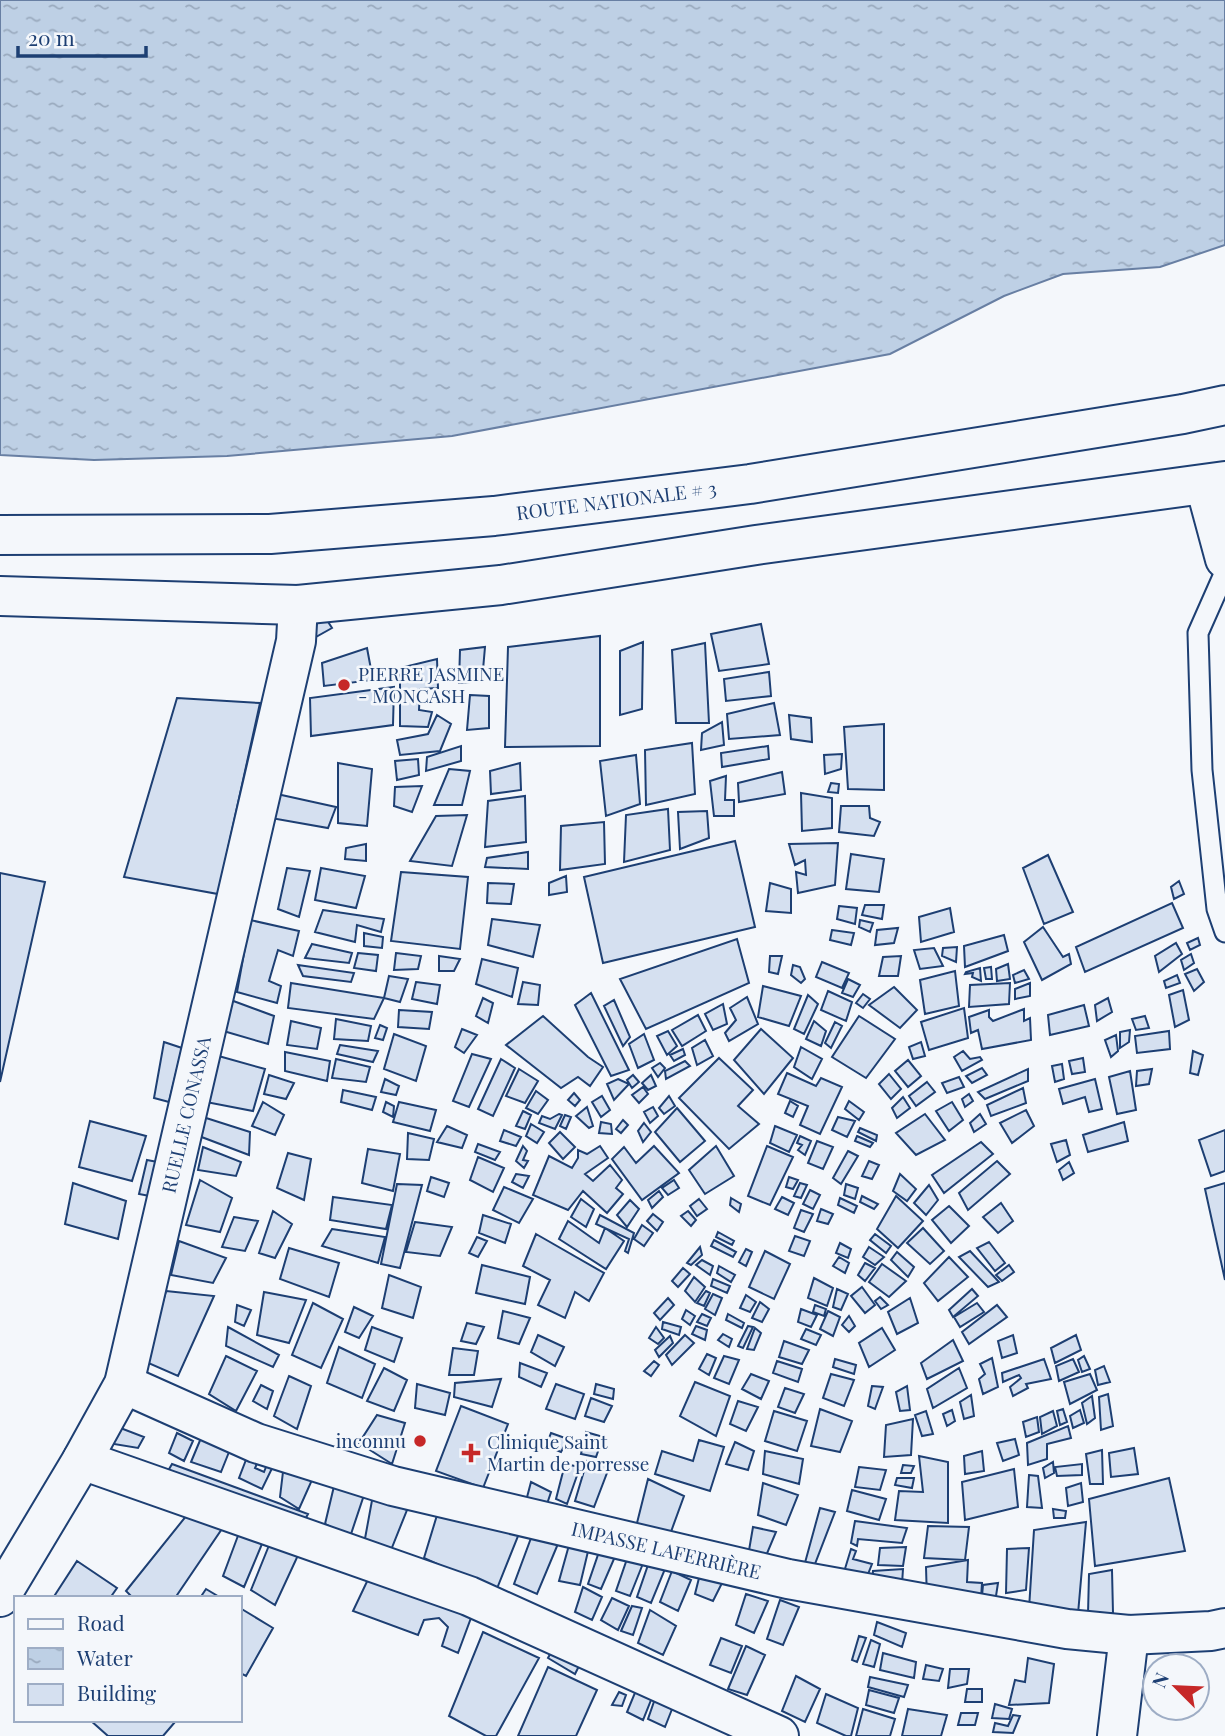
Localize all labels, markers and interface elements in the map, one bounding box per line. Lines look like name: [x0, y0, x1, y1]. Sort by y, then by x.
scale bar: [18, 14, 145, 58]
text: 20 m: [28, 23, 75, 51]
street label: ROUTE NATIONALE # 3: [515, 474, 718, 525]
place label: PIERRE JASMINE - MONCASH: [358, 660, 504, 708]
marker: PIERRE JASMINE - MONCASH: [336, 677, 352, 693]
street label: RUELLE CONASSA: [155, 1032, 216, 1195]
place label: inconnu: [336, 1427, 406, 1453]
place label: Clinique Saint Martin de porresse: [487, 1428, 649, 1476]
marker: inconnu: [412, 1433, 428, 1449]
marker: Clinique Saint Martin de porresse: [461, 1443, 481, 1463]
street label: IMPASSE LAFERRIÈRE: [569, 1515, 764, 1584]
legend: [14, 1596, 242, 1722]
text: Road: [77, 1608, 125, 1636]
text: Water: [76, 1643, 133, 1671]
north arrow: [1141, 1652, 1211, 1722]
text: N: [1145, 1668, 1174, 1691]
text: Building: [77, 1678, 156, 1706]

